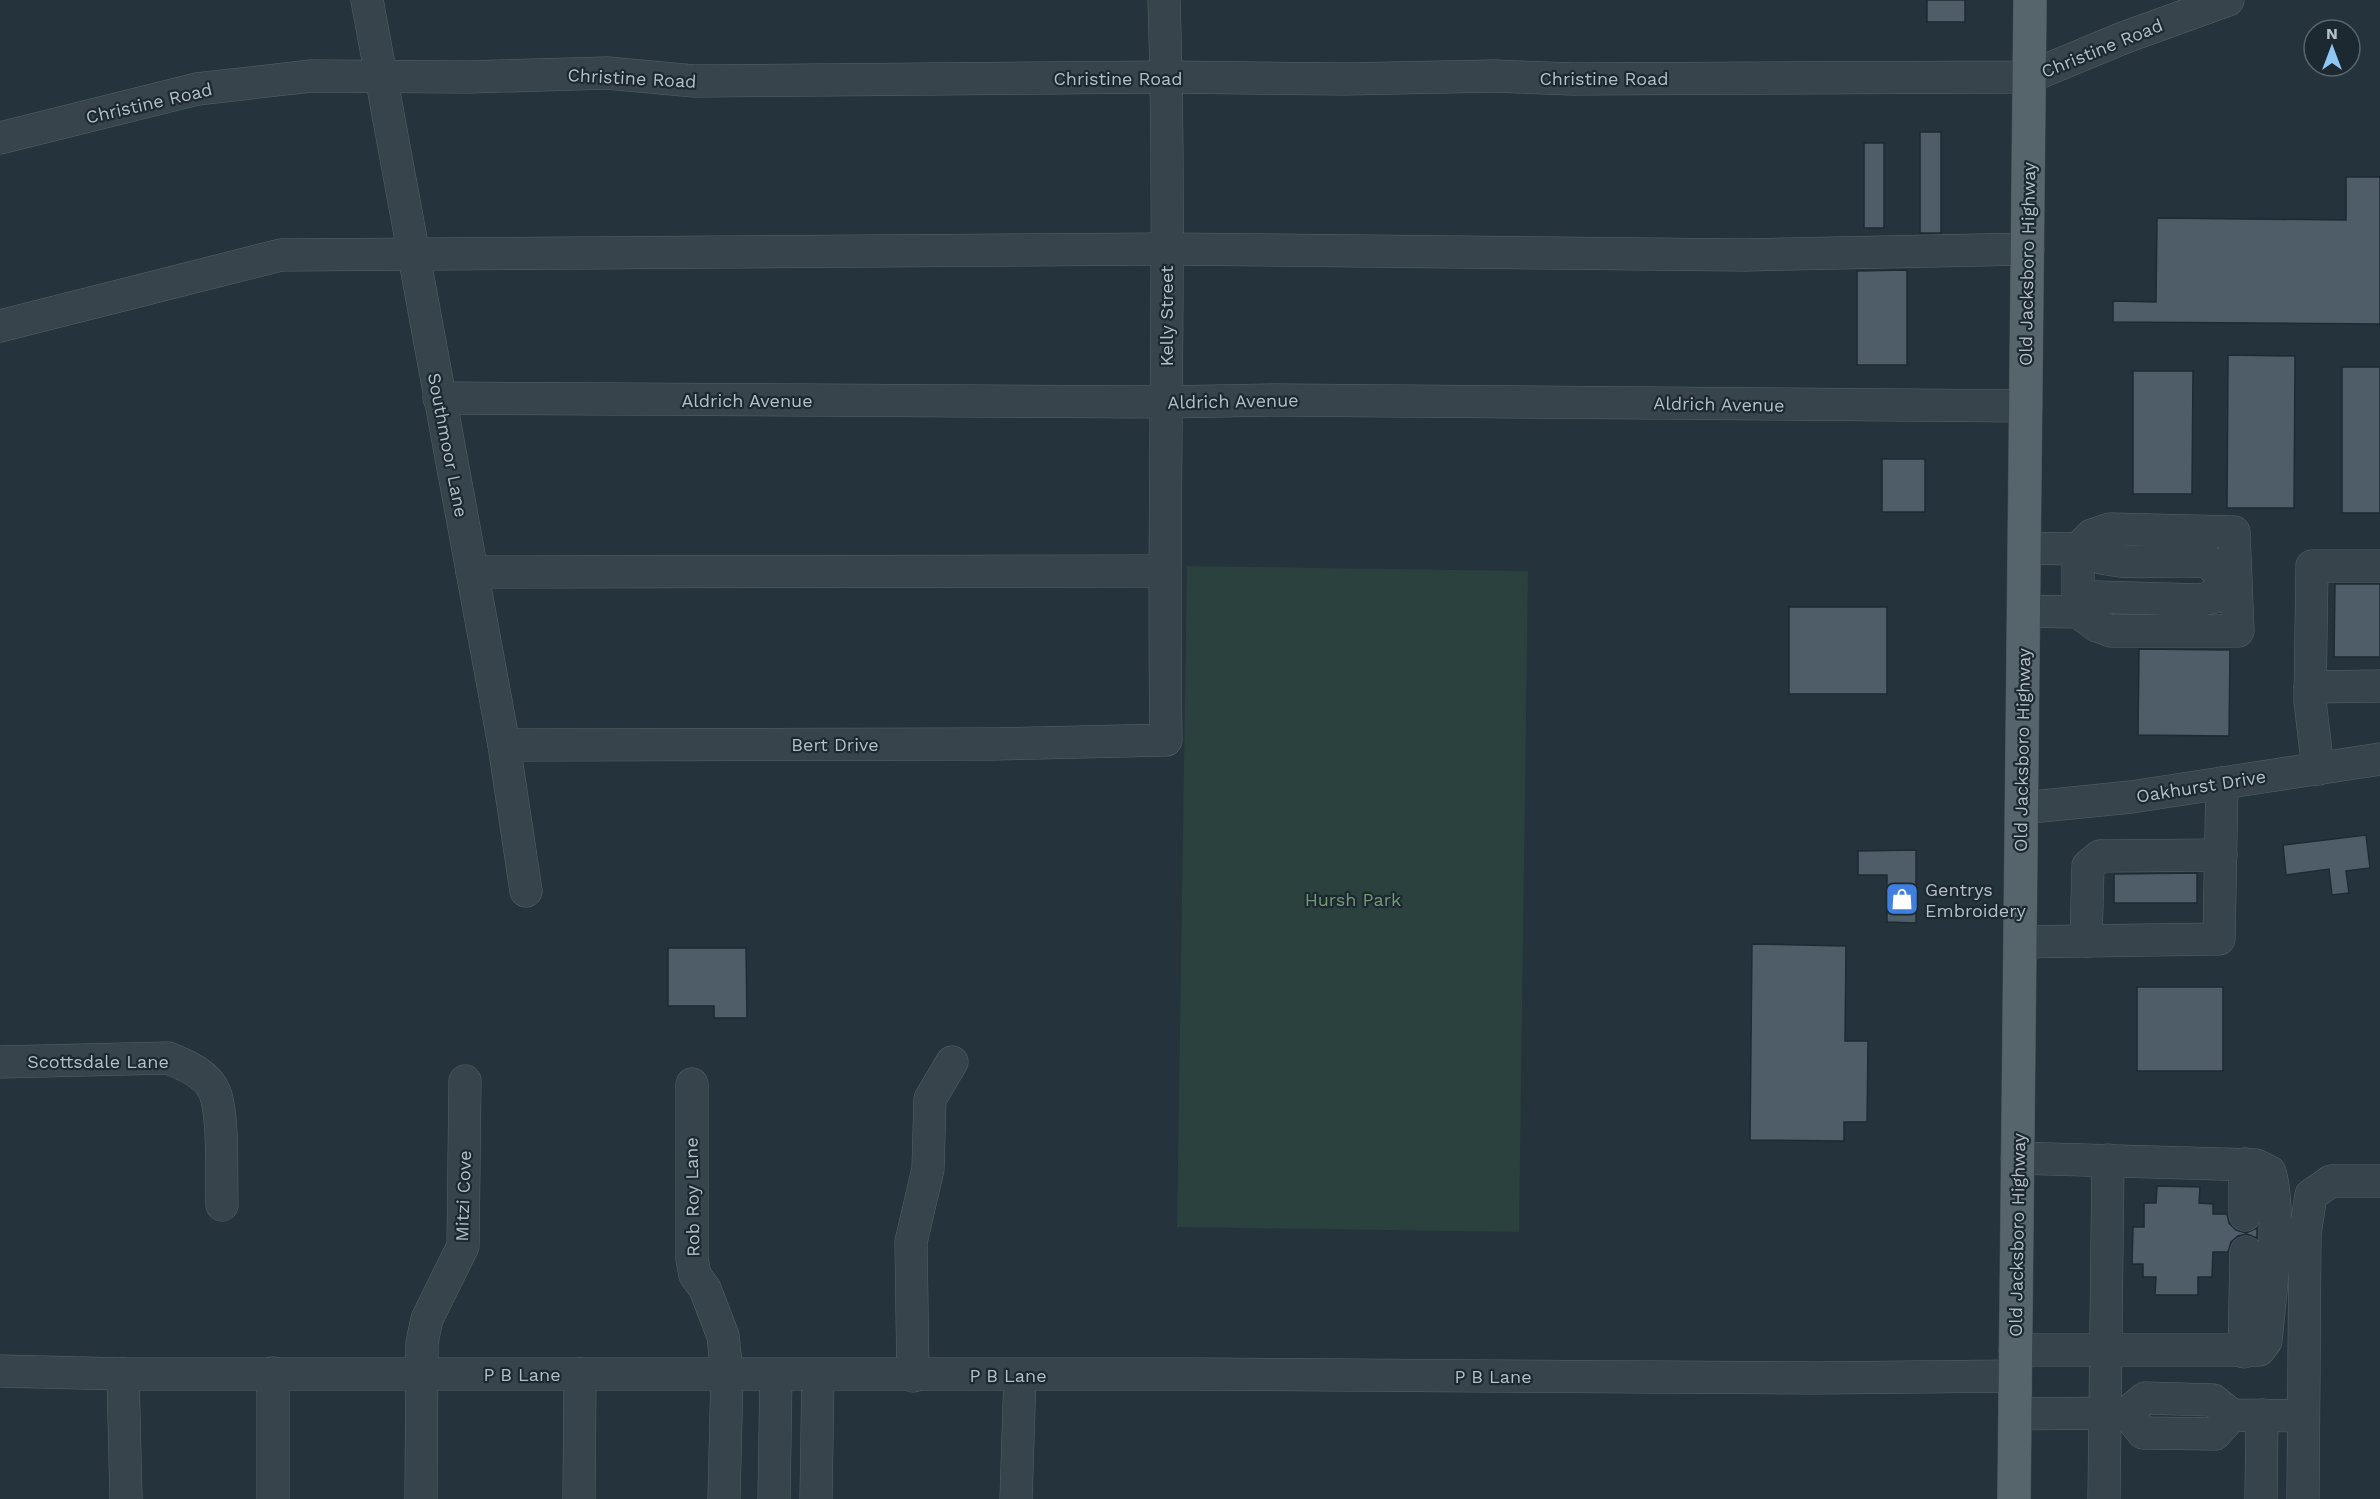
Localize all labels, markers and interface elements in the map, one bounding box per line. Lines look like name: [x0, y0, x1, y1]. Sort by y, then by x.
street label: Christine Road: [2038, 14, 2166, 82]
north arrow: [2302, 18, 2362, 78]
text: N: [2326, 24, 2338, 43]
street label: Christine Road: [567, 64, 697, 92]
street label: Christine Road: [1053, 68, 1183, 89]
street label: Christine Road: [1539, 68, 1669, 89]
street label: Christine Road: [84, 78, 214, 128]
street label: Old Jacksboro Highway: [2015, 161, 2039, 366]
street label: Kelly Street: [1156, 265, 1177, 367]
street label: Southmoor Lane: [424, 371, 472, 519]
street label: Aldrich Avenue: [1167, 389, 1299, 413]
street label: Aldrich Avenue: [681, 390, 813, 411]
street label: Aldrich Avenue: [1653, 392, 1785, 416]
street label: Old Jacksboro Highway: [2010, 647, 2034, 852]
street label: Bert Drive: [791, 734, 879, 755]
street label: Oakhurst Drive: [2135, 765, 2267, 807]
place label: Gentrys Embroidery: [1925, 879, 2027, 921]
shop icon: Gentrys Embroidery: [1884, 881, 1920, 917]
park label: Hursh Park: [1305, 889, 1401, 910]
street label: Scottsdale Lane: [27, 1051, 169, 1072]
street label: Old Jacksboro Highway: [2005, 1132, 2029, 1337]
street label: Rob Roy Lane: [680, 1137, 704, 1257]
street label: Mitzi Cove: [451, 1150, 475, 1242]
street label: P B Lane: [483, 1364, 561, 1385]
street label: P B Lane: [969, 1365, 1047, 1386]
street label: P B Lane: [1454, 1366, 1532, 1387]

